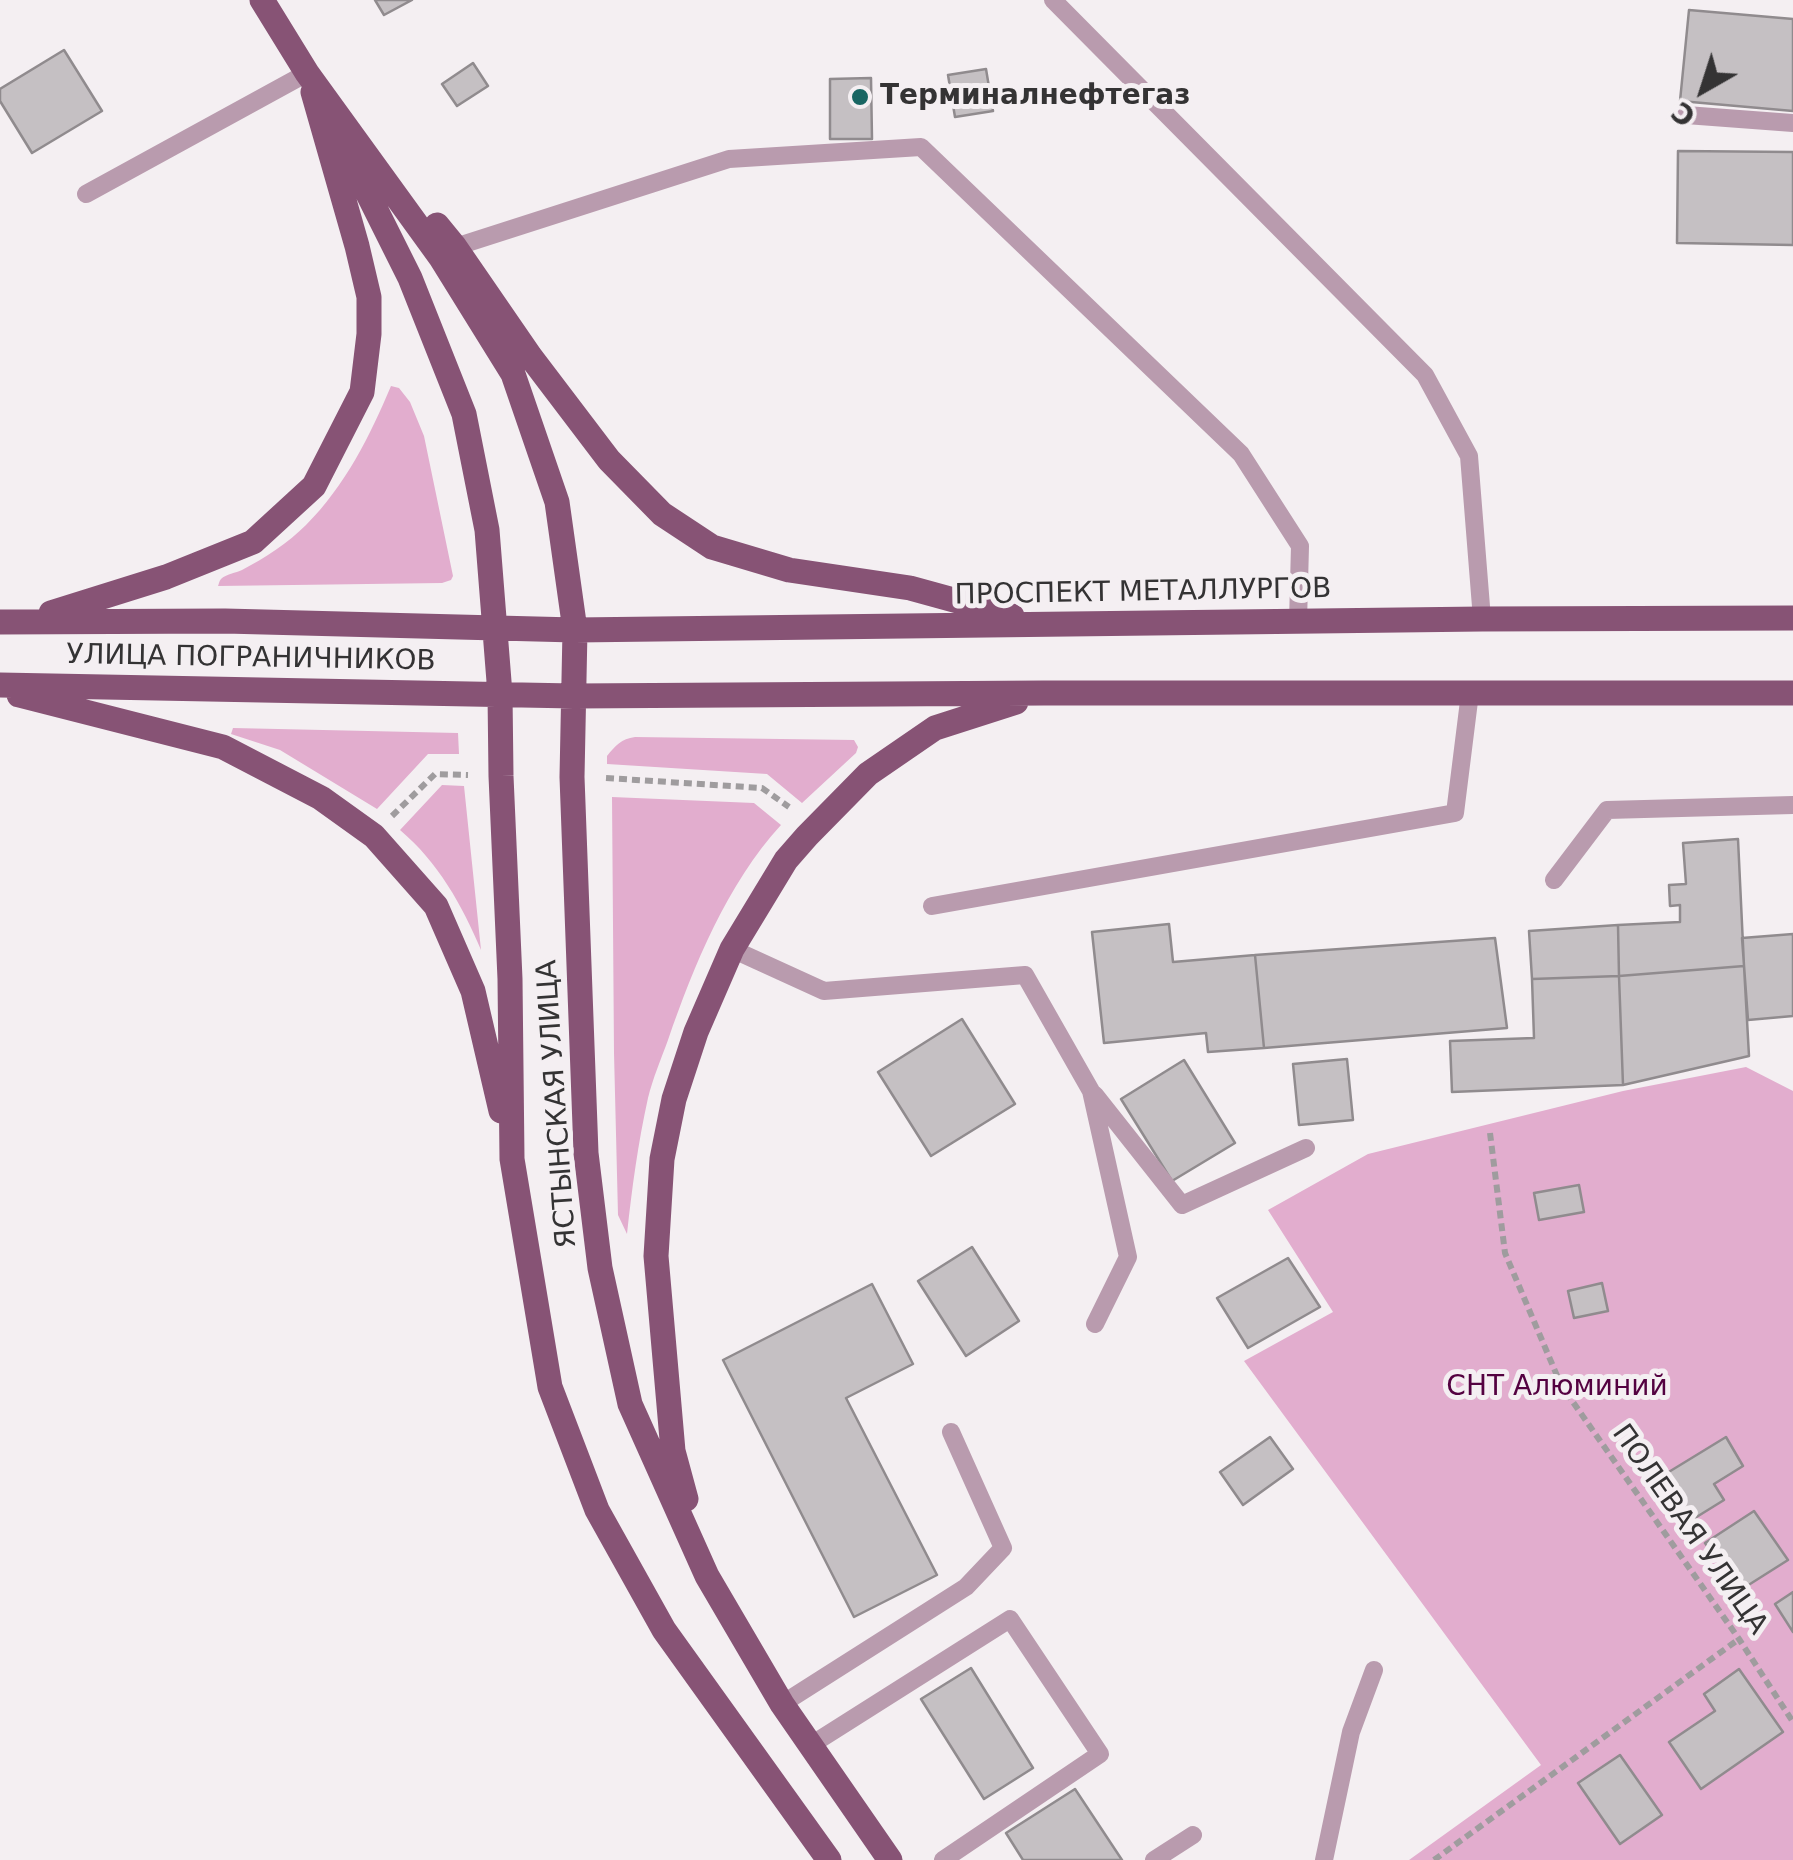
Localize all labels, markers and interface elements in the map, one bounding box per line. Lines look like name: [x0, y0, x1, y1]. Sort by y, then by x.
north arrow: [1653, 40, 1753, 140]
place label: Терминалнефтегаз: [880, 80, 1191, 114]
marker: Терминалнефтегаз: [849, 86, 871, 108]
text: С: [1665, 94, 1702, 133]
street label: ПРОСПЕКТ МЕТАЛЛУРГОВ: [954, 573, 1332, 613]
street label: УЛИЦА ПОГРАНИЧНИКОВ: [66, 639, 436, 679]
street label: ЯСТЫНСКАЯ УЛИЦА: [531, 959, 585, 1249]
park label: СНТ Алюминий: [1446, 1371, 1668, 1405]
street label: ПОЛЕВАЯ УЛИЦА: [1604, 1419, 1774, 1641]

